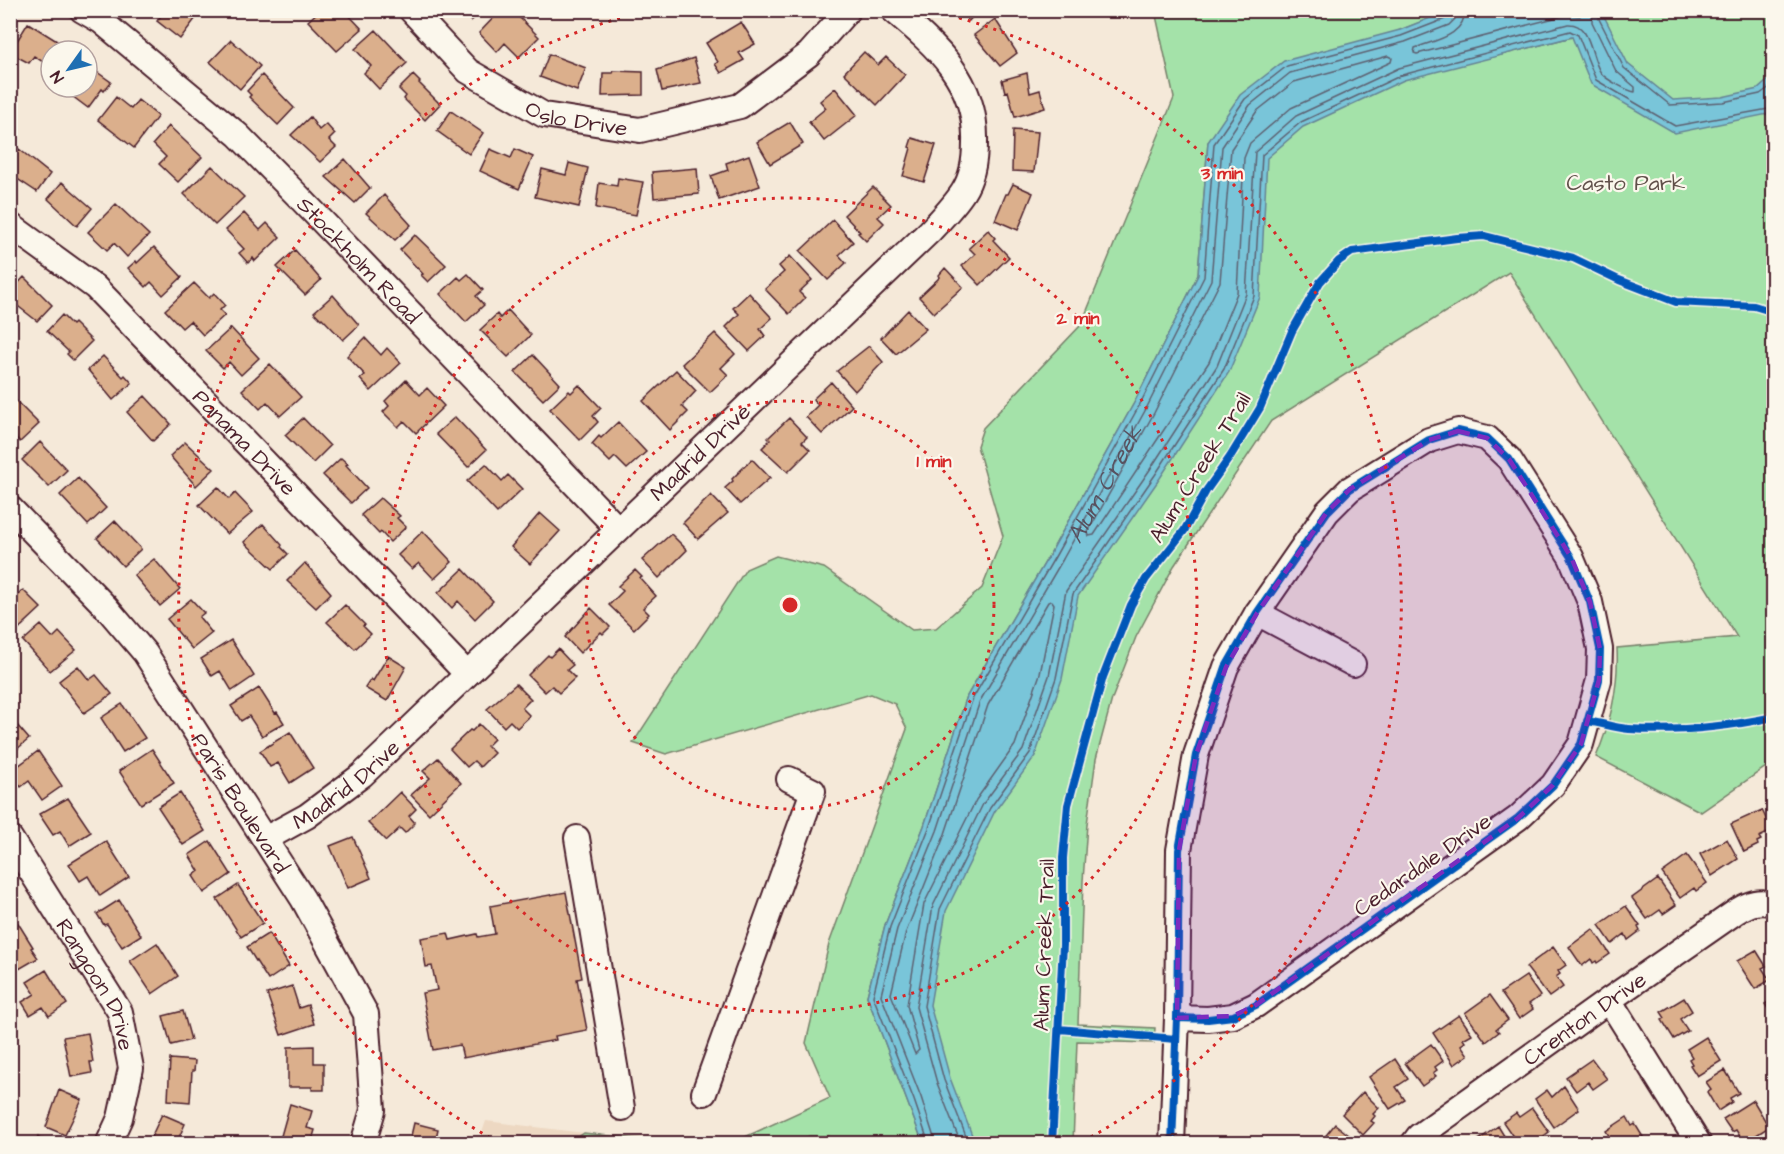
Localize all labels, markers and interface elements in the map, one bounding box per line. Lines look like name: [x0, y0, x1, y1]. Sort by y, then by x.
north arrow: [39, 39, 99, 99]
text: N: [45, 67, 69, 87]
street label: Oslo Drive: [519, 93, 630, 145]
text: 3 min: [1200, 161, 1243, 186]
park label: Casto Park: [1567, 168, 1686, 199]
street label: Stockholm Road: [289, 190, 427, 331]
text: 2 min: [1055, 306, 1100, 331]
street label: Panama Drive: [185, 383, 303, 503]
street label: Alum Creek Trail: [1141, 387, 1259, 549]
street label: Madrid Drive: [643, 397, 758, 509]
water label: Alum Creek: [1059, 418, 1153, 550]
text: 1 min: [916, 449, 952, 474]
centre of rings: [780, 595, 800, 615]
street label: Paris Boulevard: [183, 727, 296, 880]
street label: Madrid Drive: [288, 733, 407, 838]
street label: Cedardale Drive: [1348, 806, 1498, 924]
street label: Alum Creek Trail: [1026, 858, 1063, 1032]
street label: Rangoon Drive: [48, 913, 141, 1053]
street label: Crenton Drive: [1517, 965, 1653, 1074]

